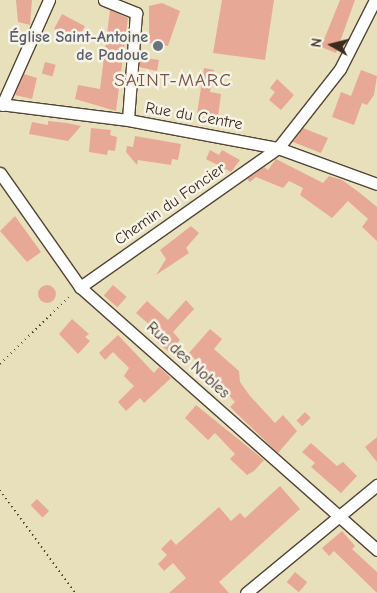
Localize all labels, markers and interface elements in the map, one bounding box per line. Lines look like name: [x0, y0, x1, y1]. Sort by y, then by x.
north arrow: [307, 20, 357, 70]
place label: Église Saint-Antoine de Padoue: [9, 27, 148, 65]
text: N: [308, 37, 326, 49]
marker: Église Saint-Antoine de Padoue: [152, 40, 164, 52]
district label: SAINT-MARC: [113, 70, 233, 92]
street label: Rue du Centre: [144, 98, 244, 134]
street label: Chemin du Foncier: [111, 159, 229, 249]
street label: Rue des Nobles: [142, 318, 234, 402]

